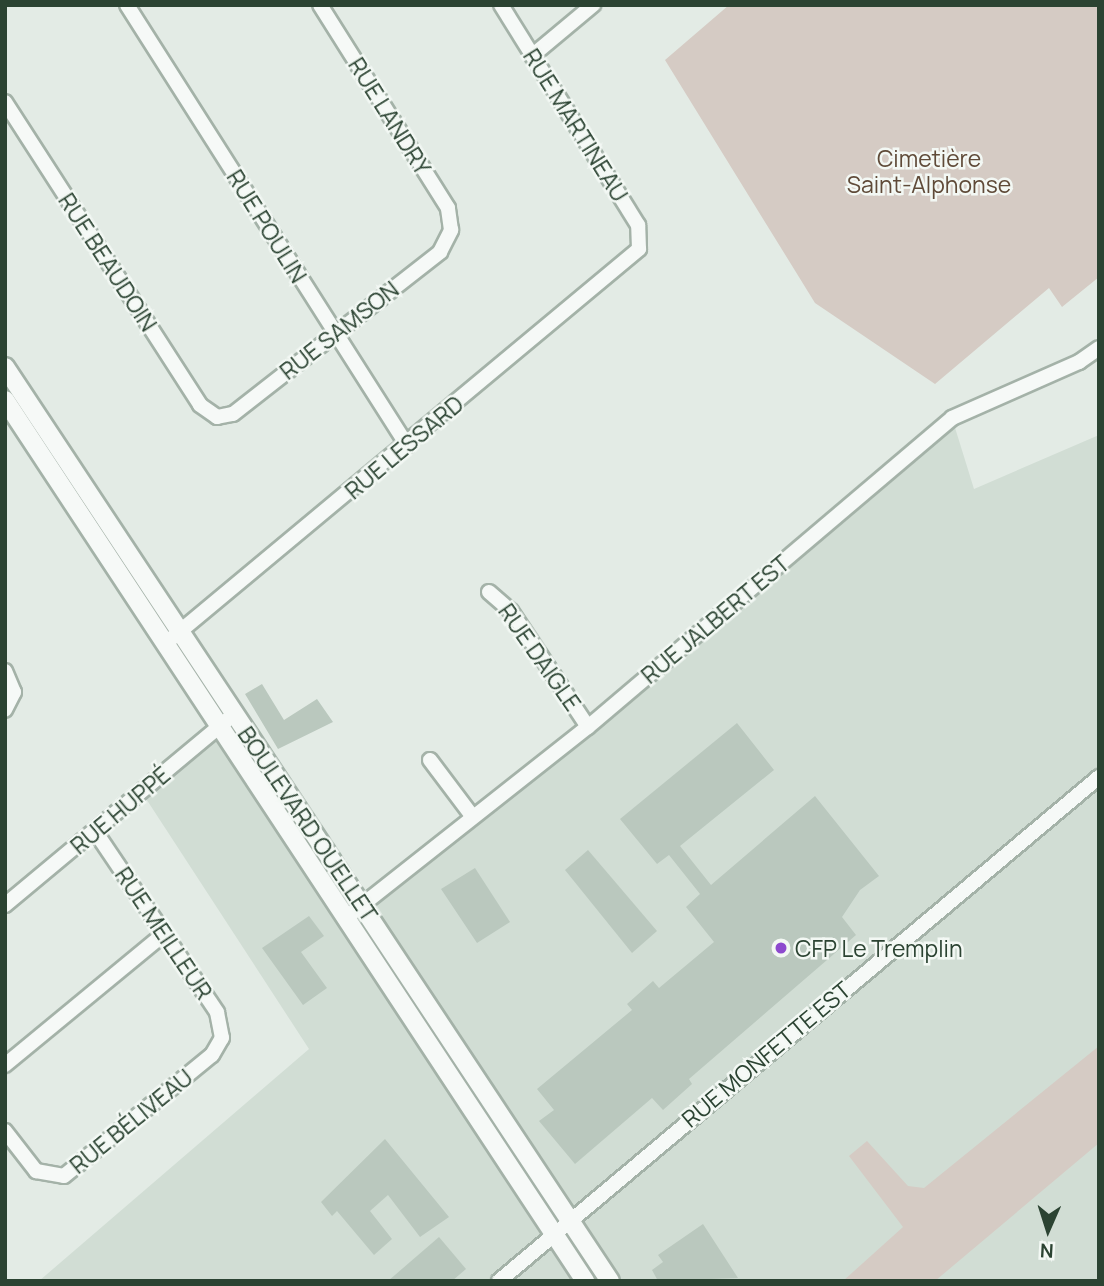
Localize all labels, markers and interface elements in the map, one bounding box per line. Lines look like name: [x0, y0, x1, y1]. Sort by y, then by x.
street label: RUE MARTINEAU: [518, 43, 634, 207]
street label: RUE LANDRY: [343, 52, 437, 180]
park label: Cimetière Saint-Alphonse: [847, 144, 1011, 198]
street label: RUE POULIN: [221, 164, 313, 288]
street label: RUE BEAUDOIN: [53, 188, 163, 336]
street label: RUE SAMSON: [274, 275, 404, 385]
street label: RUE LESSARD: [339, 390, 469, 504]
street label: RUE JALBERT EST: [635, 549, 795, 689]
street label: RUE DAIGLE: [493, 598, 587, 716]
street label: BOULEVARD OUELLET: [232, 721, 384, 927]
street label: RUE HUPPÉ: [65, 760, 175, 860]
street label: RUE MEILLEUR: [110, 862, 218, 1004]
place label: CFP Le Tremplin: [795, 934, 963, 962]
marker: CFP Le Tremplin: [773, 940, 789, 956]
street label: RUE MONFETTE EST: [676, 975, 856, 1133]
street label: RUE BÉLIVEAU: [64, 1063, 198, 1179]
north arrow: [1013, 1195, 1083, 1265]
text: N: [1039, 1238, 1054, 1264]

